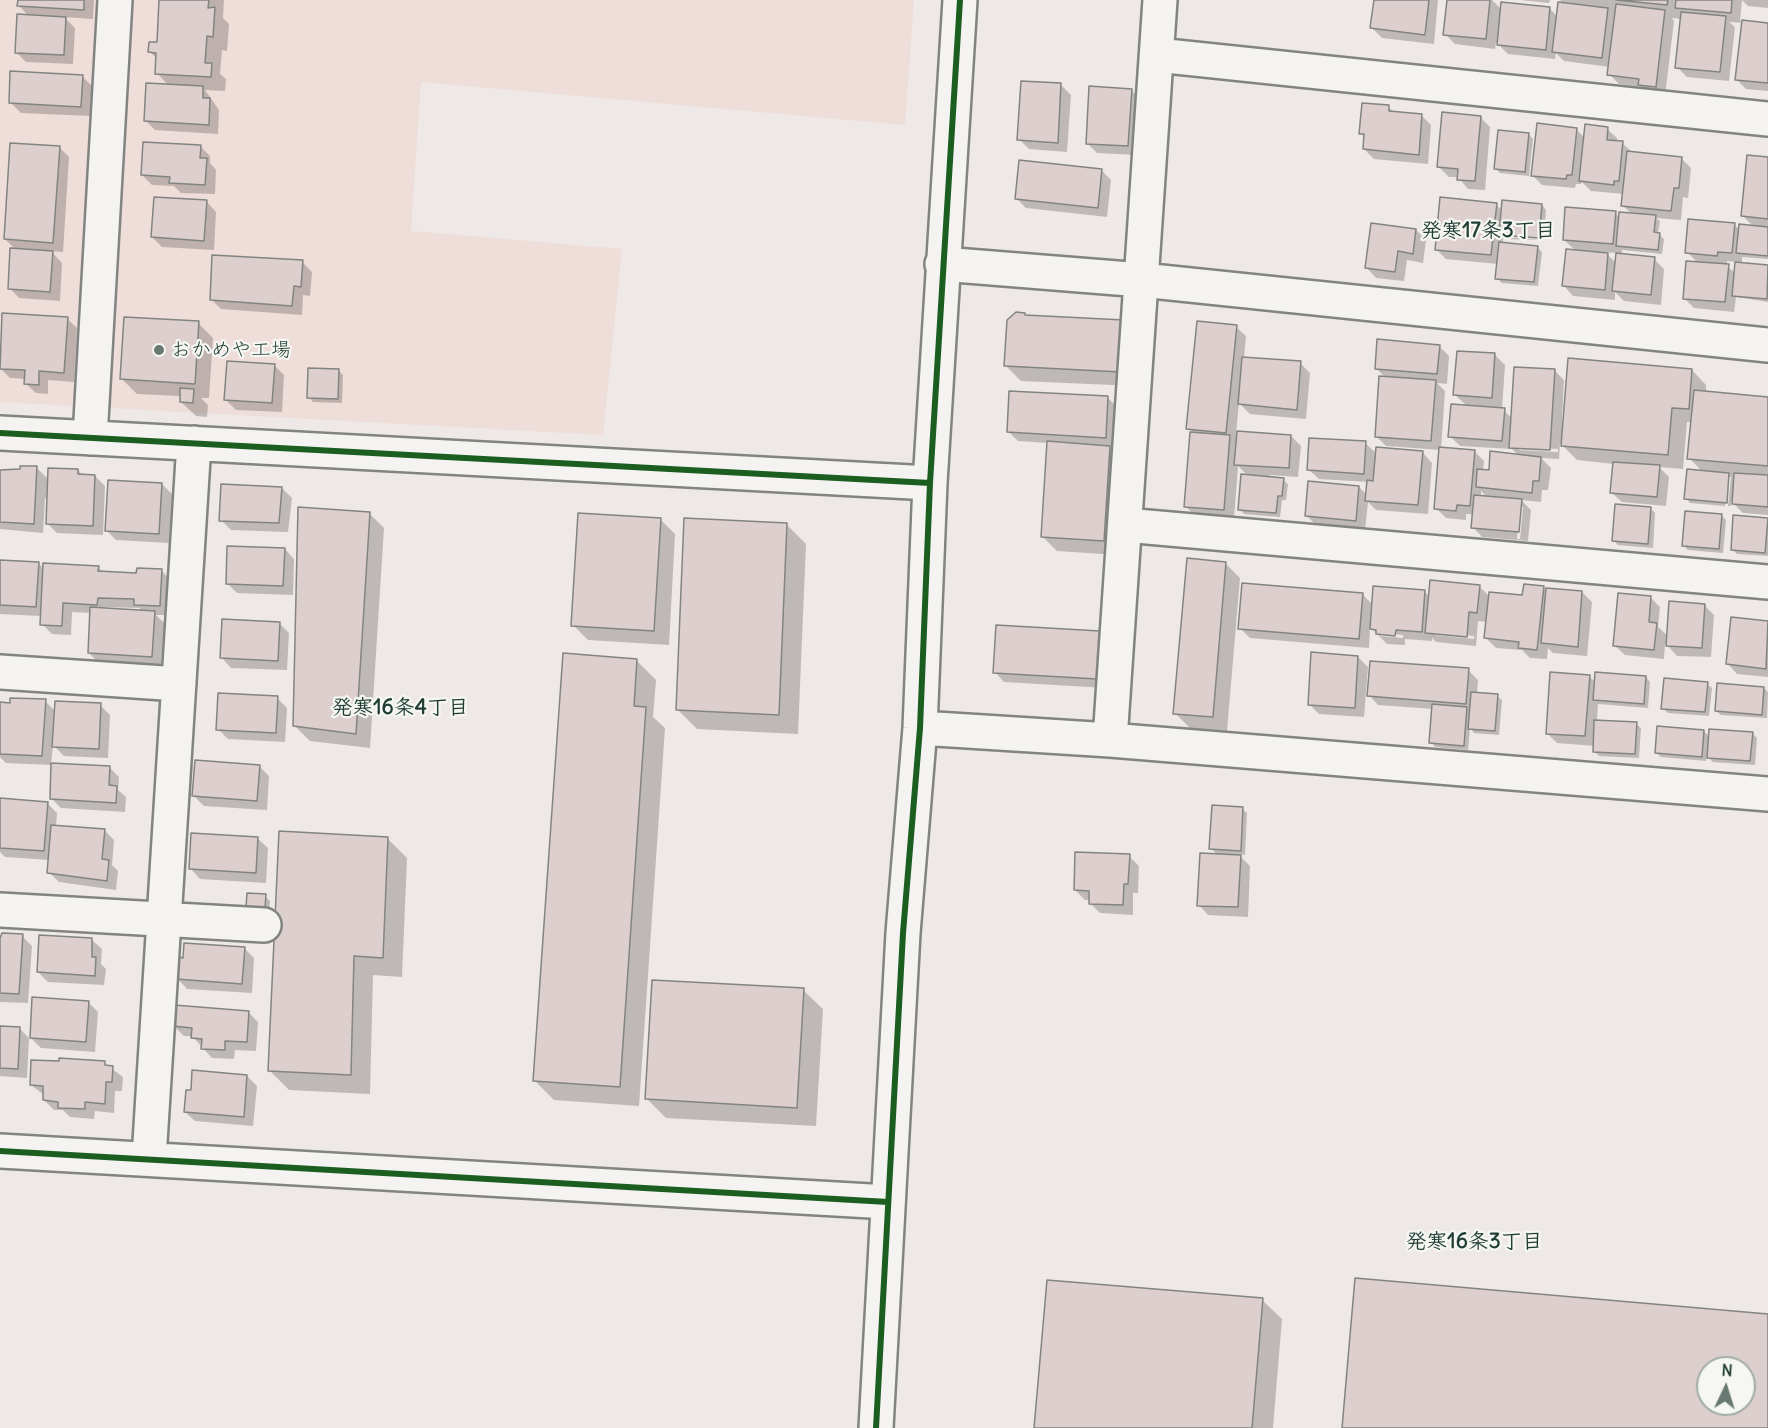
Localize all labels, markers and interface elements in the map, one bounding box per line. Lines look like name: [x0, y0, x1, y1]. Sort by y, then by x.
district label: 発寒17条3丁目: [1420, 218, 1556, 244]
place label: おかめや工場: [171, 338, 291, 362]
marker: おかめや工場: [152, 343, 166, 357]
district label: 発寒16条4丁目: [331, 695, 469, 721]
district label: 発寒16条3丁目: [1405, 1229, 1543, 1255]
north arrow: [1696, 1356, 1756, 1416]
text: N: [1721, 1360, 1733, 1380]

